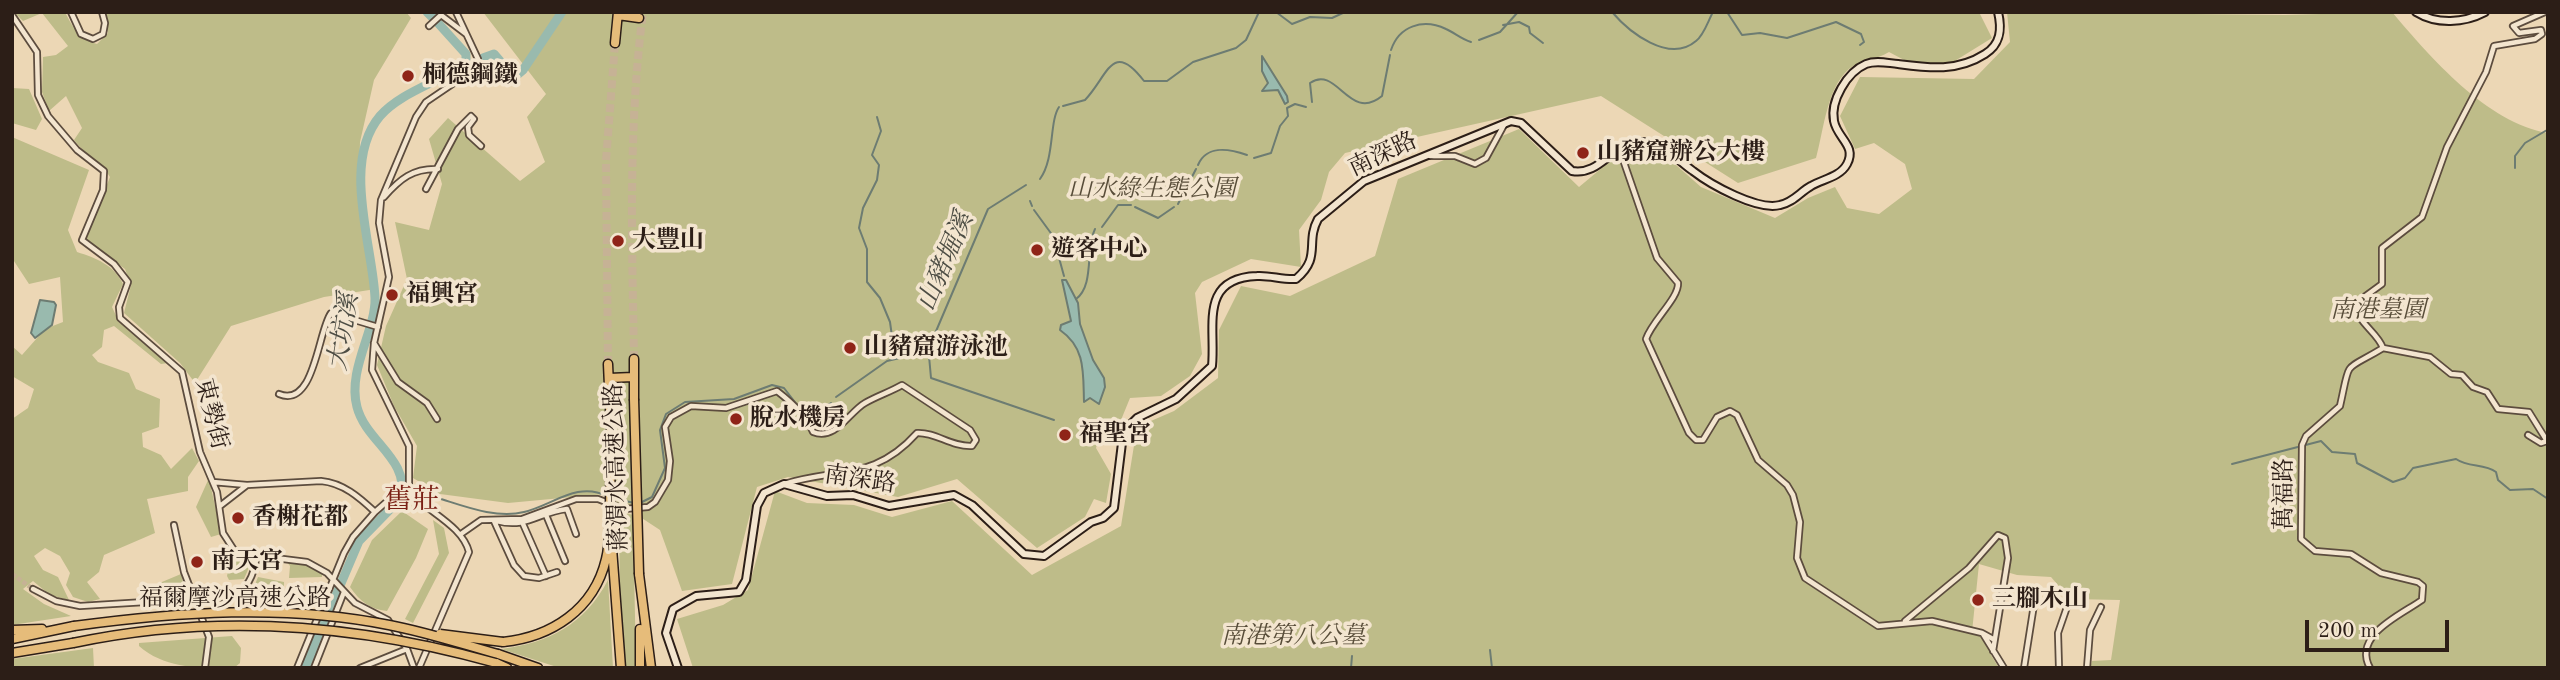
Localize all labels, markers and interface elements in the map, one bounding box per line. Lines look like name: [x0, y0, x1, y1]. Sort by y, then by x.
place label: 桐德鋼鐵: [422, 62, 518, 90]
marker: 桐德鋼鐵: [400, 68, 416, 84]
street label: 南深路: [1344, 127, 1422, 183]
place label: 山豬窟辦公大樓: [1597, 139, 1765, 167]
marker: 山豬窟辦公大樓: [1575, 145, 1591, 161]
park label: 山水綠生態公園: [1068, 176, 1236, 204]
water label: 山豬堀溪: [911, 208, 981, 316]
place label: 大豐山: [632, 227, 704, 255]
marker: 大豐山: [610, 233, 626, 249]
place label: 遊客中心: [1051, 236, 1147, 264]
marker: 遊客中心: [1029, 242, 1045, 258]
place label: 福興宮: [406, 281, 478, 309]
marker: 福興宮: [384, 287, 400, 303]
water label: 大坑溪: [322, 291, 366, 373]
park label: 南港墓園: [2330, 297, 2426, 325]
place label: 山豬窟游泳池: [864, 334, 1008, 362]
marker: 山豬窟游泳池: [842, 340, 858, 356]
street label: 東勢街: [188, 376, 234, 452]
street label: 蔣渭水高速公路: [600, 383, 634, 551]
place label: 脫水機房: [750, 405, 846, 433]
marker: 脫水機房: [728, 411, 744, 427]
place label: 福聖宮: [1079, 421, 1151, 449]
marker: 福聖宮: [1057, 427, 1073, 443]
street label: 萬福路: [2271, 458, 2299, 530]
street label: 南深路: [822, 461, 898, 499]
district label: 舊莊: [384, 484, 440, 518]
place label: 香榭花都: [252, 504, 348, 532]
marker: 香榭花都: [230, 510, 246, 526]
place label: 南天宮: [211, 548, 283, 576]
marker: 南天宮: [189, 554, 205, 570]
street label: 福爾摩沙高速公路: [139, 585, 331, 613]
place label: 三腳木山: [1992, 586, 2088, 614]
marker: 三腳木山: [1970, 592, 1986, 608]
scale bar: [2308, 606, 2452, 650]
text: 200 m: [2318, 621, 2377, 642]
park label: 南港第八公墓: [1221, 623, 1365, 651]

